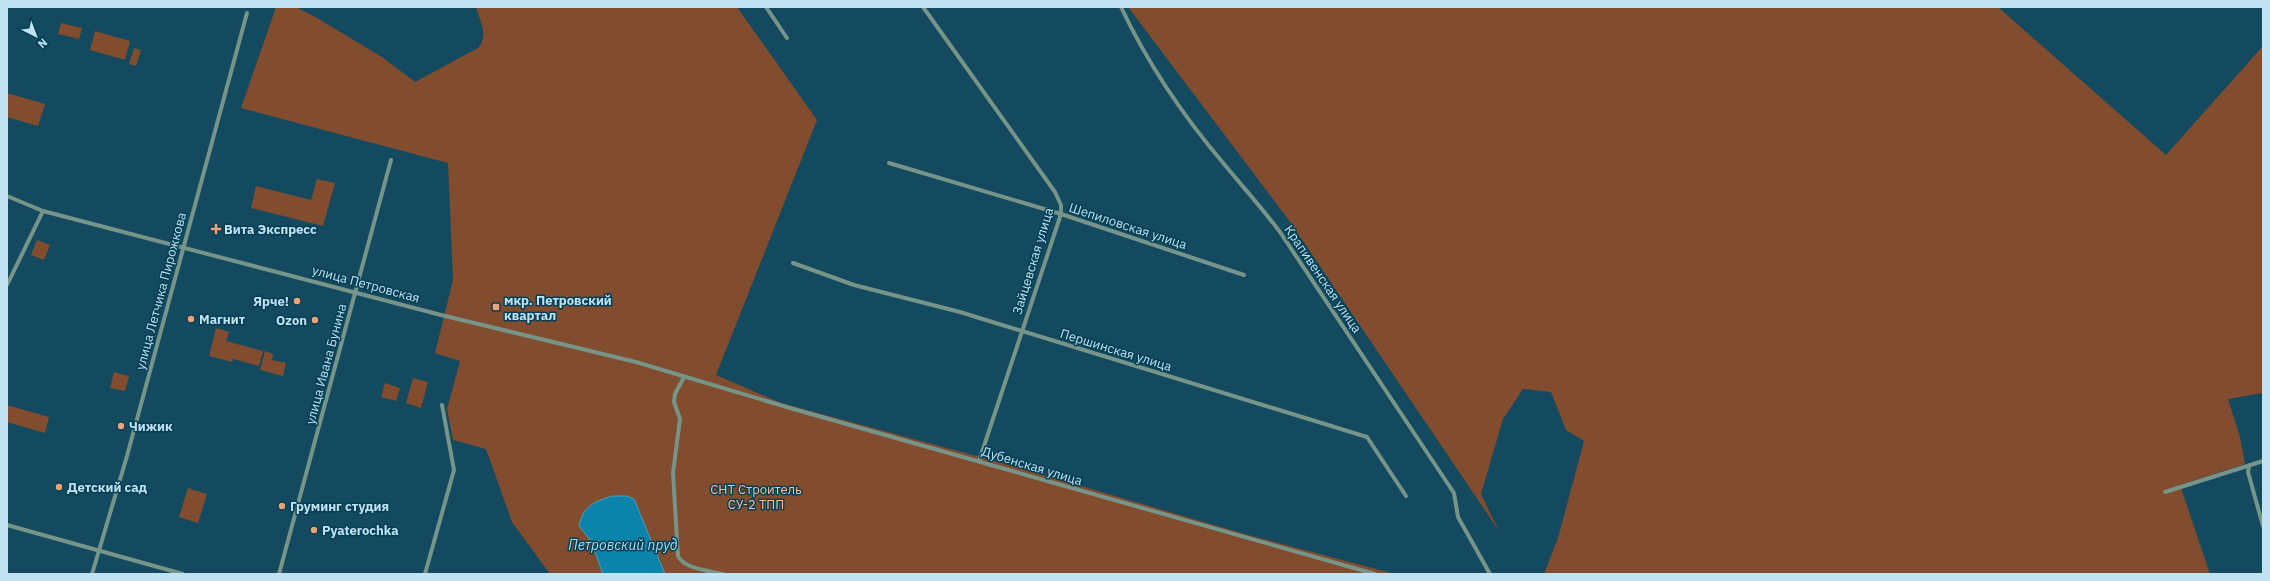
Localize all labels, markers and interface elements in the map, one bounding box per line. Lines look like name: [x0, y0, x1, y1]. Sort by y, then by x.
north arrow: [16, 16, 56, 56]
text: N: [35, 36, 50, 51]
street label: Шепиловская улица: [1067, 199, 1189, 253]
street label: Зайцевская улица: [1009, 205, 1057, 317]
street label: улица Летчика Пирожкова: [132, 210, 190, 372]
place label: Вита Экспресс: [224, 221, 317, 238]
street label: Крапивенская улица: [1281, 222, 1366, 336]
marker: Вита Экспресс: [211, 224, 221, 234]
street label: улица Петровская: [310, 261, 422, 307]
place label: мкр. Петровский квартал: [504, 292, 612, 324]
place label: Ярче!: [253, 293, 289, 310]
marker: Ярче!: [292, 296, 302, 306]
street label: улица Ивана Бунина: [302, 302, 350, 426]
marker: мкр. Петровский квартал: [491, 302, 501, 312]
place label: Магнит: [199, 311, 246, 328]
place label: Ozon: [276, 312, 307, 329]
marker: Магнит: [186, 314, 196, 324]
marker: Ozon: [310, 315, 320, 325]
street label: Першинская улица: [1058, 325, 1174, 375]
place label: Чижик: [129, 418, 173, 435]
marker: Чижик: [116, 421, 126, 431]
street label: Дубенская улица: [980, 443, 1085, 489]
place label: Детский сад: [67, 479, 148, 496]
park label: СНТ Строитель СУ-2 ТПП: [710, 481, 802, 513]
marker: Детский сад: [54, 482, 64, 492]
place label: Груминг студия: [290, 498, 389, 515]
marker: Груминг студия: [277, 501, 287, 511]
place label: Pyaterochka: [322, 522, 399, 539]
marker: Pyaterochka: [309, 525, 319, 535]
water label: Петровский пруд: [568, 536, 678, 554]

